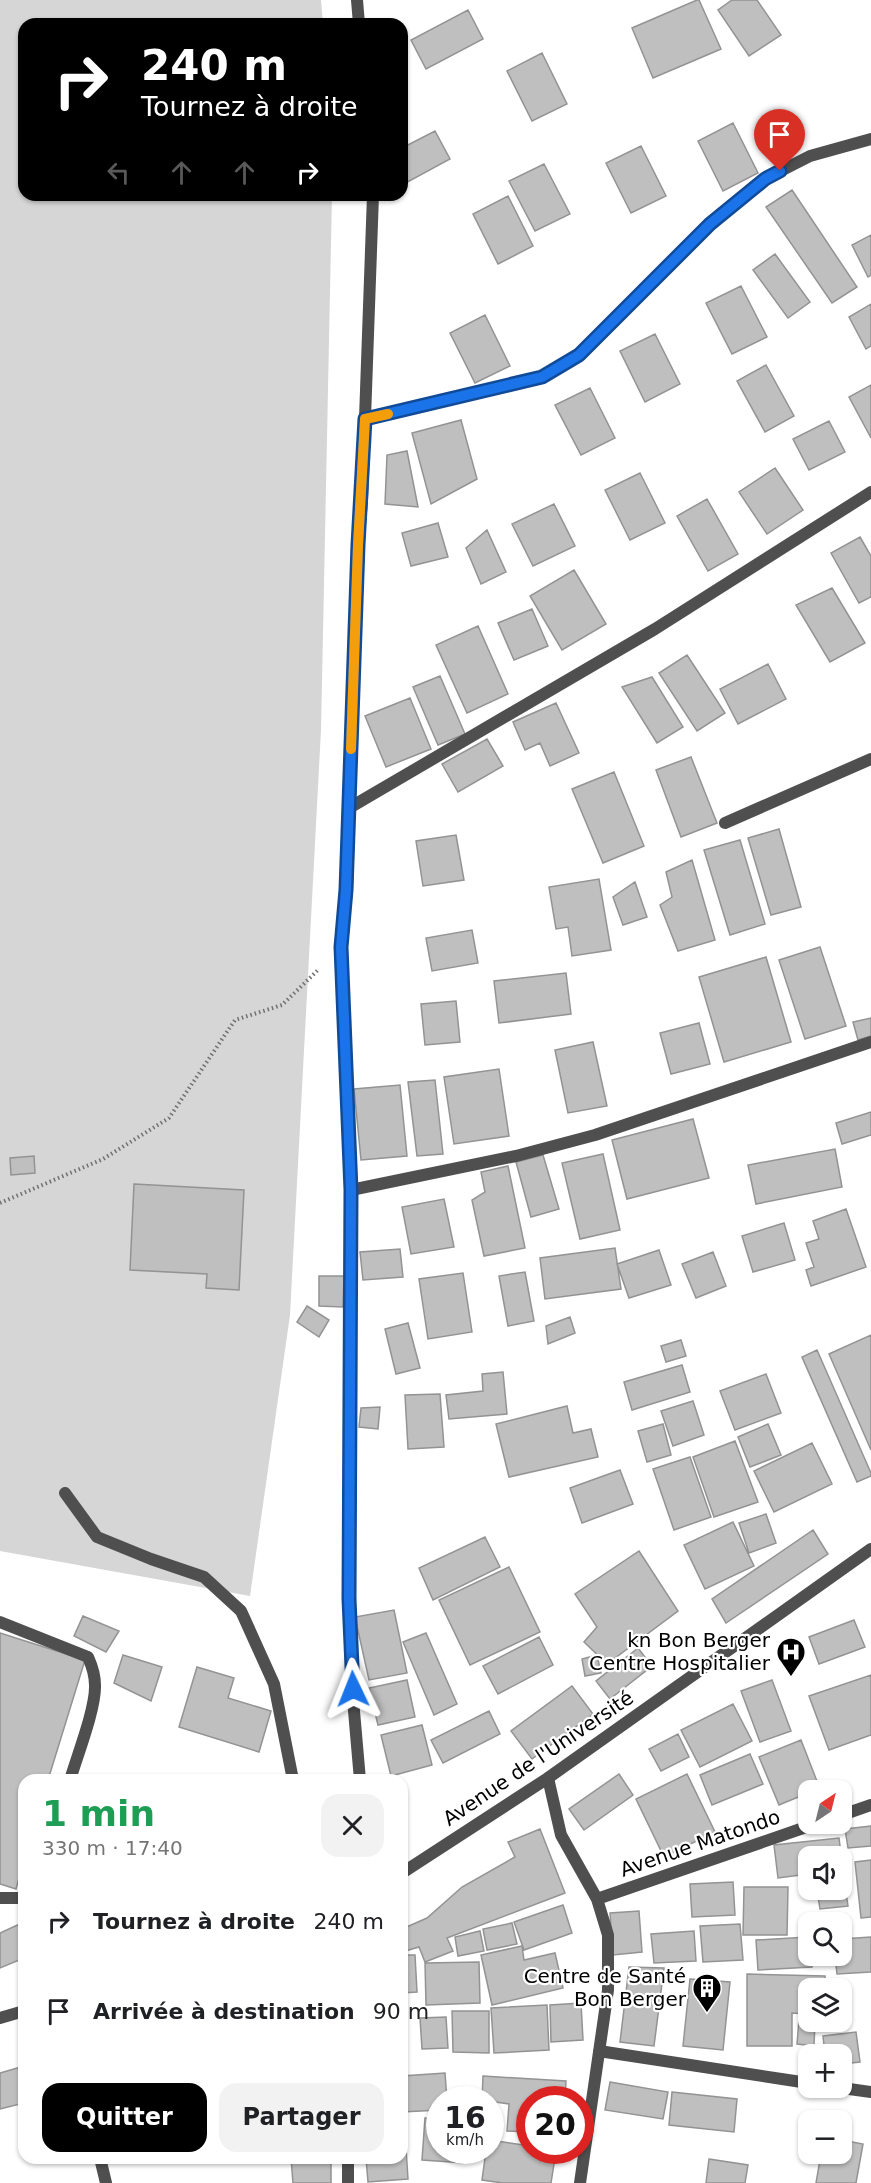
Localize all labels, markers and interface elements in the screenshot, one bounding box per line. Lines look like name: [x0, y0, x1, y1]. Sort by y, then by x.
text: 240 m: [141, 41, 287, 90]
icon: right: [42, 42, 120, 120]
text: Tournez à droite: [141, 91, 358, 122]
pin: [754, 109, 805, 171]
icon: arrive: [763, 118, 796, 151]
icon: left: [102, 156, 135, 189]
icon: ahead: [165, 156, 198, 189]
icon: ahead: [228, 156, 261, 189]
icon: right: [291, 156, 324, 189]
place label: kn Bon Berger Centre Hospitalier: [589, 1628, 771, 1675]
hospital icon: kn Bon Berger Centre Hospitalier: [775, 1636, 807, 1678]
position arrow: [321, 1657, 385, 1721]
street label: Avenue de l'Université: [438, 1685, 638, 1831]
north arrow: [798, 1780, 852, 1834]
map controls: [798, 1780, 852, 2164]
text: 1 min: [42, 1793, 155, 1834]
button: close: [321, 1794, 384, 1857]
street label: Avenue Matondo: [617, 1804, 783, 1882]
text: 330 m · 17:40: [42, 1836, 183, 1860]
button: sound: [798, 1846, 852, 1900]
icon: right: [42, 1905, 75, 1938]
text: Tournez à droite: [93, 1909, 295, 1934]
text: 240 m: [314, 1909, 384, 1934]
button: search: [798, 1912, 852, 1966]
place label: Centre de Santé Bon Berger: [524, 1964, 687, 2011]
building icon: Centre de Santé Bon Berger: [691, 1972, 723, 2014]
button: layers: [798, 1978, 852, 2032]
icon: arrive: [42, 1995, 75, 2028]
text: Arrivée à destination: [93, 1999, 355, 2024]
text: 90 m: [373, 1999, 429, 2024]
button: +: [798, 2044, 852, 2098]
button: Quitter: [42, 2083, 207, 2152]
button: Partager: [219, 2083, 384, 2152]
speed limit sign: 20: [516, 2086, 594, 2164]
text: 16: [444, 2100, 486, 2135]
button: −: [798, 2110, 852, 2164]
text: km/h: [446, 2131, 484, 2149]

